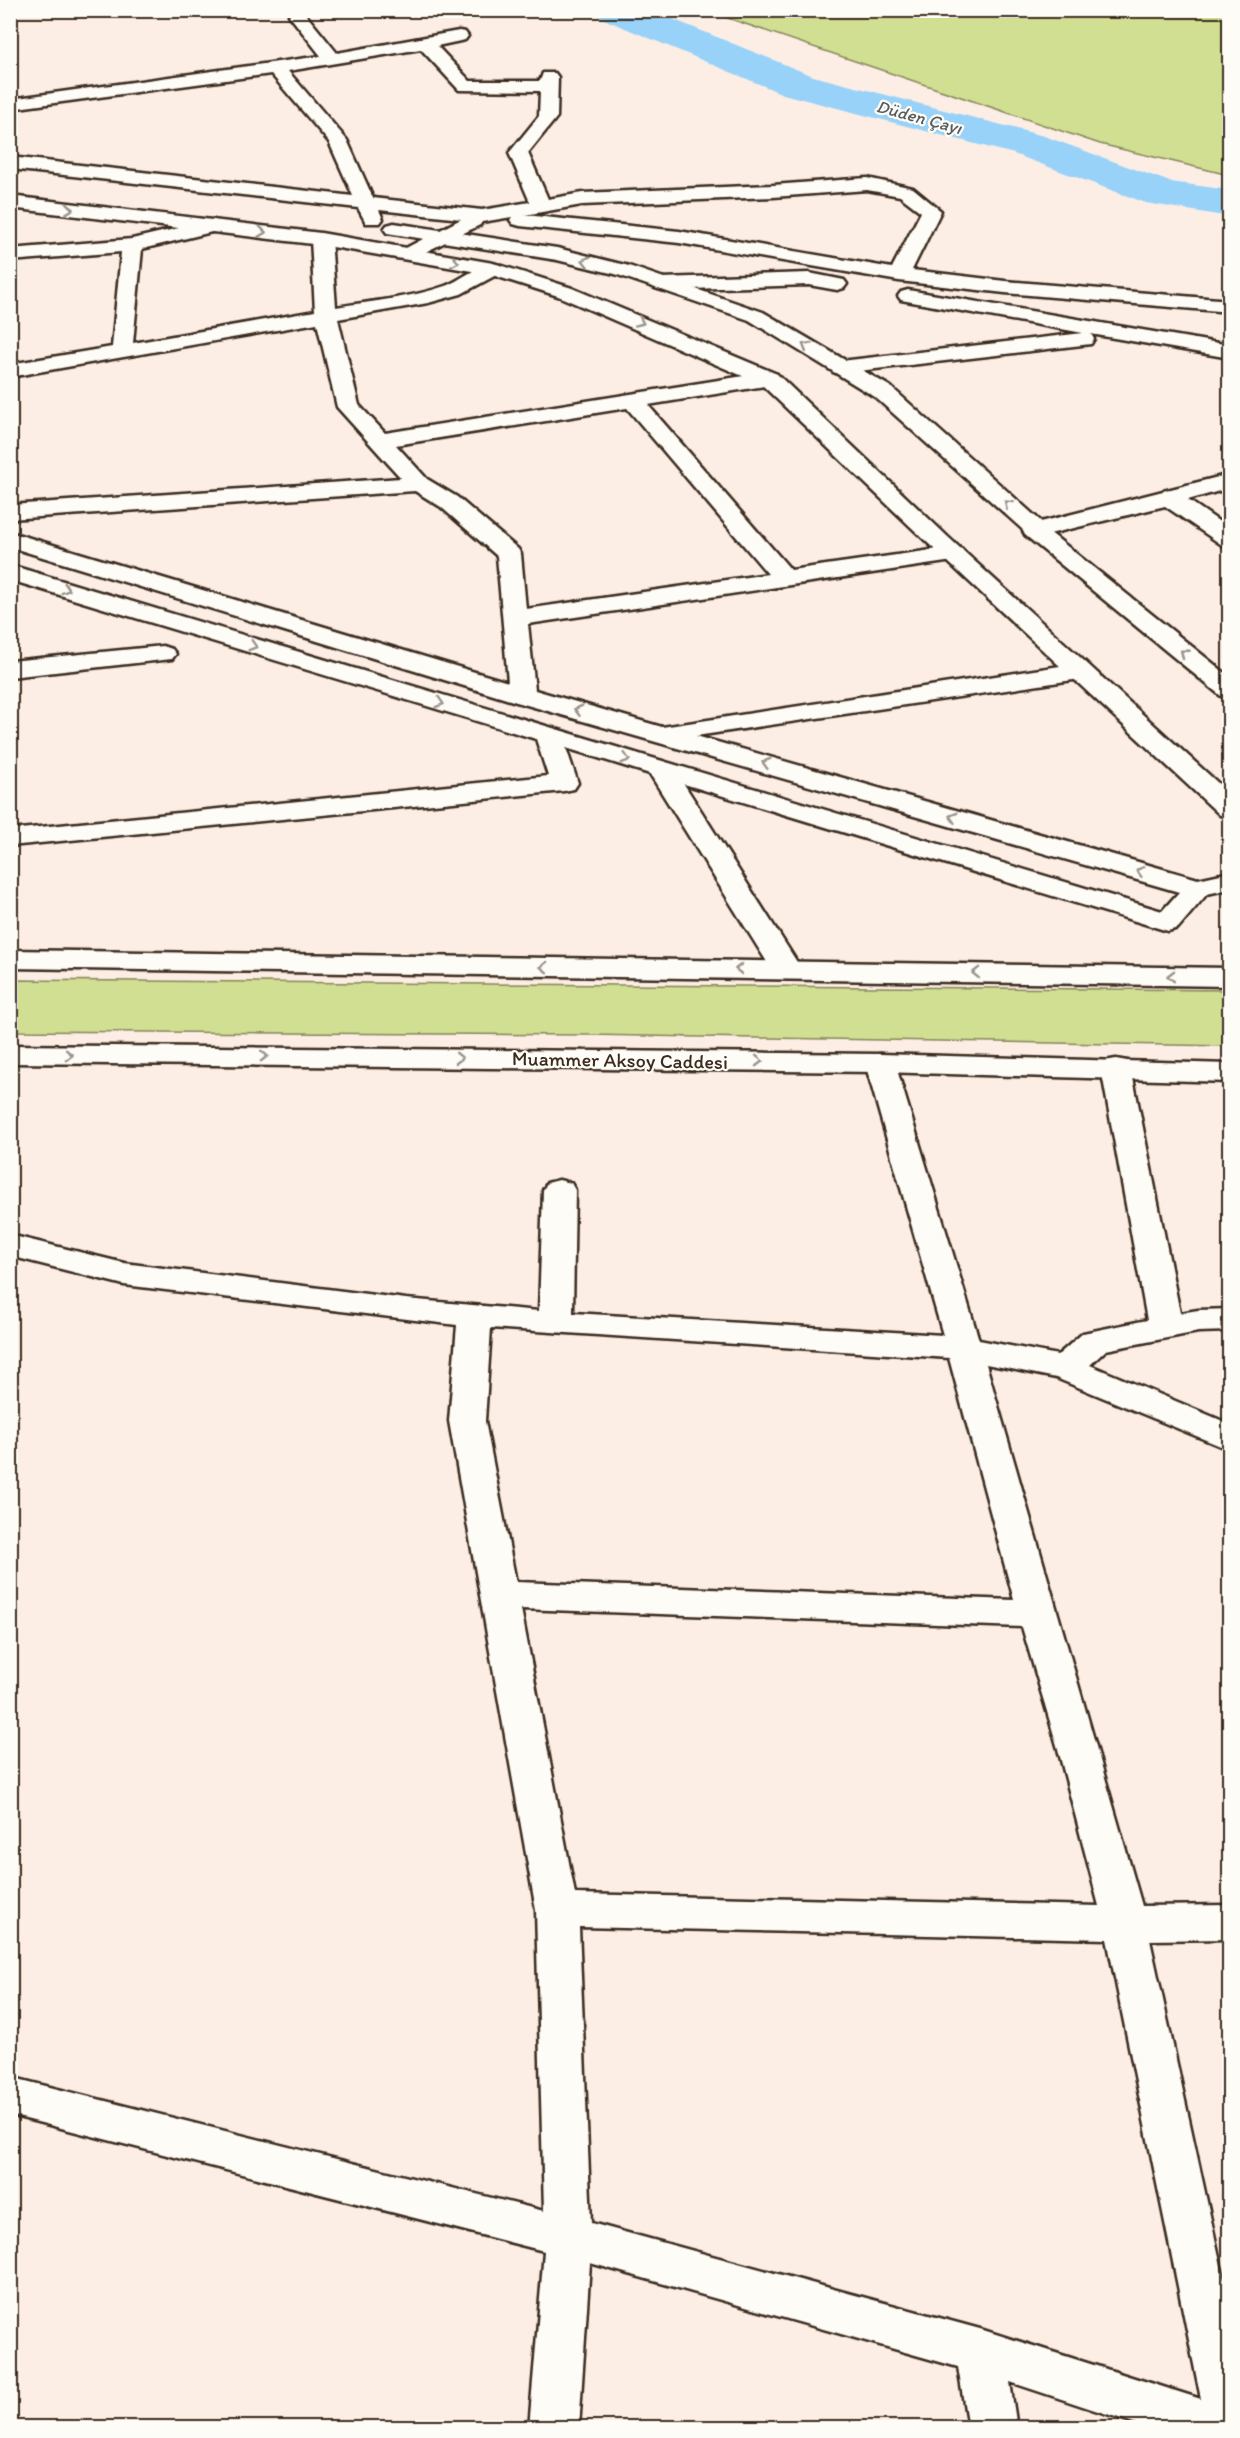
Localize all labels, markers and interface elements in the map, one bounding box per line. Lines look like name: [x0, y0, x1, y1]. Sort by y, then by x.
water label: Düden Çayı: [874, 95, 965, 139]
one-way arrow: [64, 202, 73, 214]
one-way arrow: [258, 225, 267, 238]
one-way arrow: [450, 254, 460, 267]
one-way arrow: [581, 256, 591, 269]
one-way arrow: [633, 315, 644, 327]
one-way arrow: [802, 342, 812, 353]
one-way arrow: [1005, 500, 1015, 511]
one-way arrow: [61, 582, 71, 594]
one-way arrow: [247, 639, 258, 651]
one-way arrow: [1180, 650, 1191, 661]
one-way arrow: [434, 696, 444, 708]
one-way arrow: [573, 705, 584, 717]
one-way arrow: [620, 752, 631, 764]
one-way arrow: [761, 758, 772, 770]
one-way arrow: [948, 812, 959, 824]
one-way arrow: [1135, 866, 1146, 878]
one-way arrow: [540, 960, 549, 973]
one-way arrow: [735, 963, 744, 976]
one-way arrow: [972, 967, 981, 979]
one-way arrow: [1167, 970, 1176, 982]
street label: Muammer Aksoy Caddesi: [512, 1046, 728, 1074]
one-way arrow: [64, 1048, 73, 1061]
one-way arrow: [259, 1050, 268, 1063]
one-way arrow: [454, 1052, 463, 1064]
one-way arrow: [754, 1055, 763, 1067]

